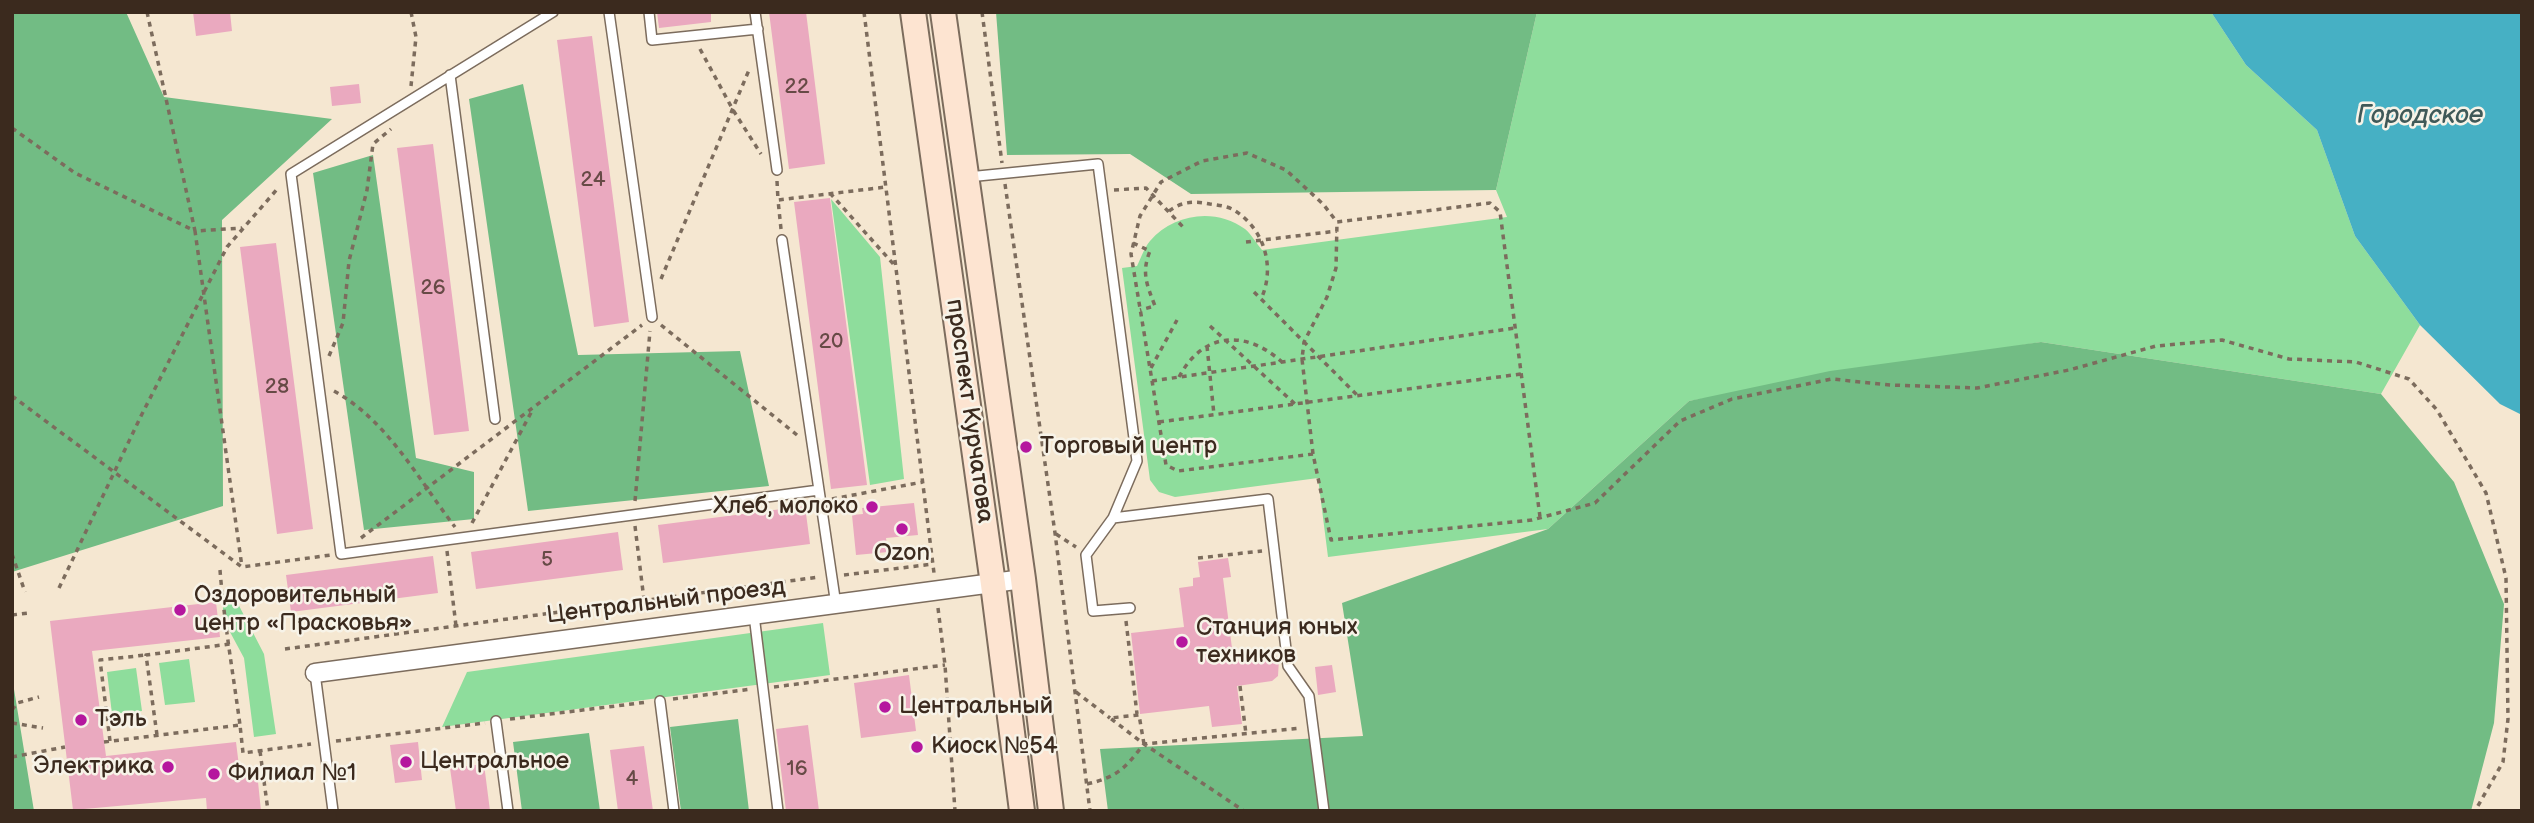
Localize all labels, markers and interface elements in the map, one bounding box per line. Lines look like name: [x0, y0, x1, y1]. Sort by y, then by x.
house number: 22: [785, 75, 809, 101]
water label: Городское: [2357, 100, 2483, 132]
house number: 24: [581, 168, 605, 194]
house number: 26: [420, 276, 446, 302]
street label: проспект Курчатова: [939, 297, 999, 525]
house number: 20: [819, 330, 843, 356]
house number: 28: [265, 375, 289, 401]
place label: Торговый центр: [1040, 433, 1217, 461]
marker: Торговый центр: [1018, 439, 1034, 455]
place label: Хлеб, молоко: [713, 493, 858, 521]
marker: Хлеб, молоко: [864, 499, 880, 515]
marker: Ozon: [894, 521, 910, 537]
place label: Ozon: [874, 540, 930, 568]
house number: 5: [541, 548, 553, 574]
street label: Центральный проезд: [545, 573, 787, 631]
place label: Оздоровительный центр «Прасковья»: [194, 582, 412, 638]
marker: Оздоровительный центр «Прасковья»: [172, 602, 188, 618]
place label: Станция юных техников: [1196, 614, 1358, 670]
marker: Станция юных техников: [1174, 634, 1190, 650]
place label: Центральный: [899, 693, 1053, 721]
marker: Центральный: [877, 699, 893, 715]
place label: Тэль: [95, 706, 147, 734]
marker: Тэль: [73, 712, 89, 728]
place label: Киоск №54: [931, 733, 1058, 761]
marker: Киоск №54: [909, 739, 925, 755]
place label: Центральное: [420, 748, 569, 776]
place label: Электрика: [33, 753, 154, 781]
marker: Центральное: [398, 754, 414, 770]
house number: 16: [787, 757, 807, 783]
marker: Электрика: [160, 759, 176, 775]
place label: Филиал №1: [228, 760, 356, 788]
marker: Филиал №1: [206, 766, 222, 782]
house number: 4: [626, 767, 638, 793]

